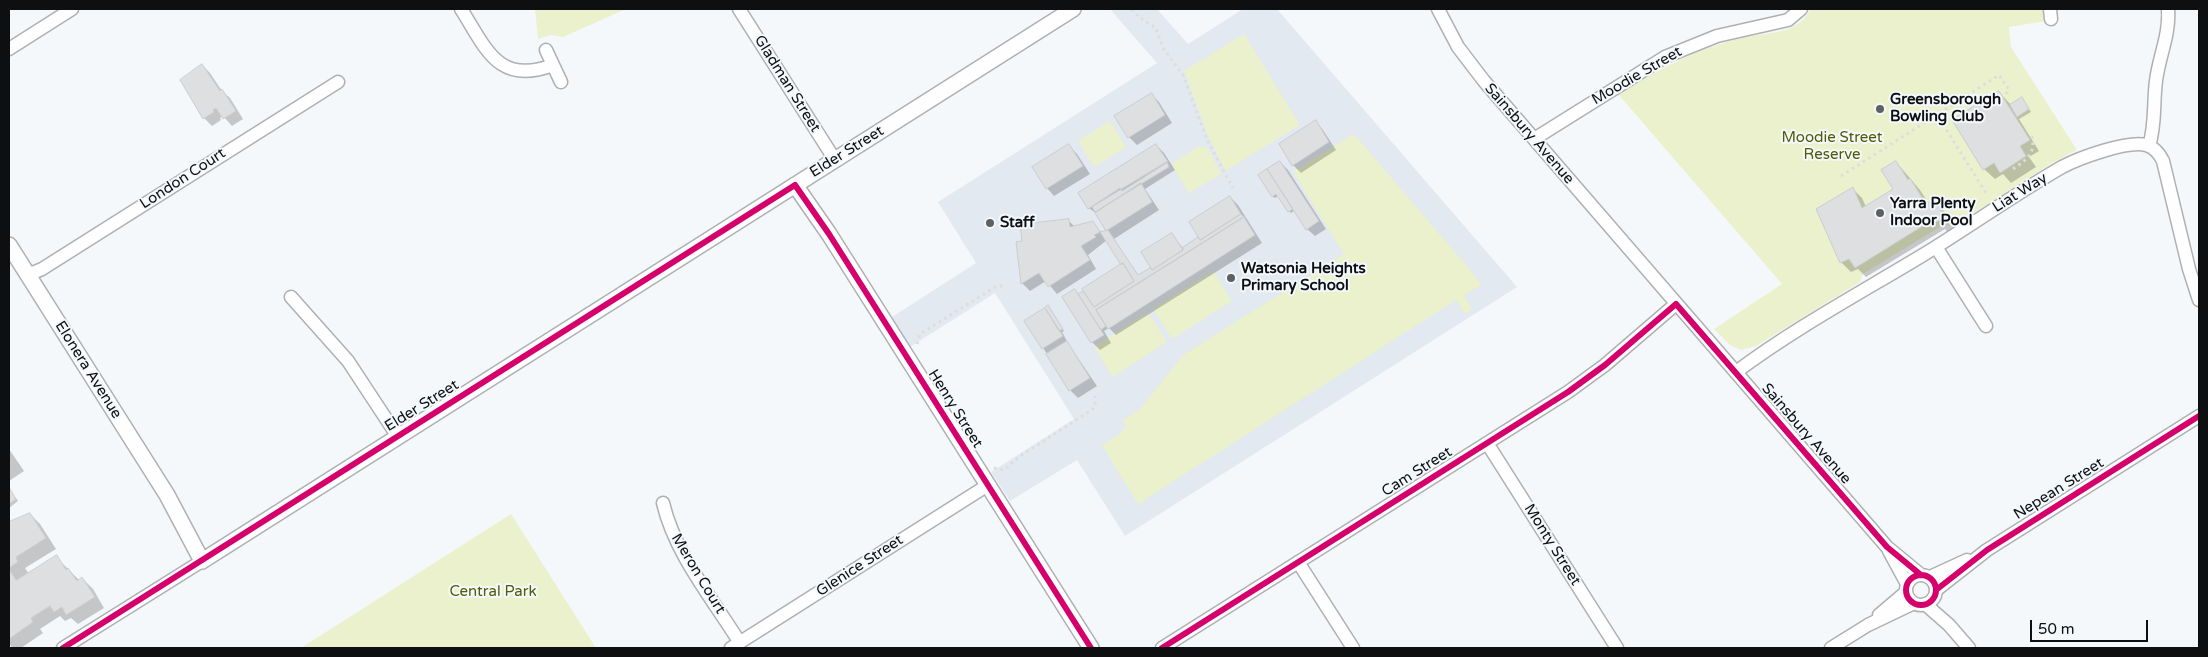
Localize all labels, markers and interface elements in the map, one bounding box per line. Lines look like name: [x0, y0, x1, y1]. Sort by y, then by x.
street label: Gladman Street: [750, 32, 824, 136]
street label: Moodie Street: [1589, 43, 1685, 109]
street label: Sainsbury Avenue: [1480, 80, 1578, 188]
place label: Greensborough Bowling Club: [1890, 91, 2001, 126]
marker: Greensborough Bowling Club: [1874, 103, 1886, 115]
street label: Elder Street: [807, 122, 887, 182]
park label: Moodie Street Reserve: [1782, 129, 1882, 164]
street label: London Court: [137, 145, 229, 213]
street label: Liat Way: [1989, 169, 2051, 217]
place label: Yarra Plenty Indoor Pool: [1890, 195, 1975, 230]
marker: Yarra Plenty Indoor Pool: [1874, 207, 1886, 219]
place label: Staff: [1000, 214, 1034, 232]
marker: Staff: [984, 217, 996, 229]
place label: Watsonia Heights Primary School: [1241, 260, 1366, 295]
marker: Watsonia Heights Primary School: [1225, 272, 1237, 284]
street label: Elonera Avenue: [51, 318, 125, 422]
street label: Henry Street: [924, 366, 986, 452]
street label: Elder Street: [382, 376, 462, 436]
street label: Sainsbury Avenue: [1757, 380, 1855, 488]
street label: Cam Street: [1379, 443, 1455, 501]
street label: Nepean Street: [2011, 454, 2107, 524]
street label: Monty Street: [1520, 501, 1584, 589]
street label: Meron Court: [667, 531, 729, 617]
street label: Glenice Street: [813, 531, 907, 601]
park label: Central Park: [449, 583, 537, 601]
scale bar: [2033, 610, 2150, 642]
text: 50 m: [2038, 620, 2075, 638]

